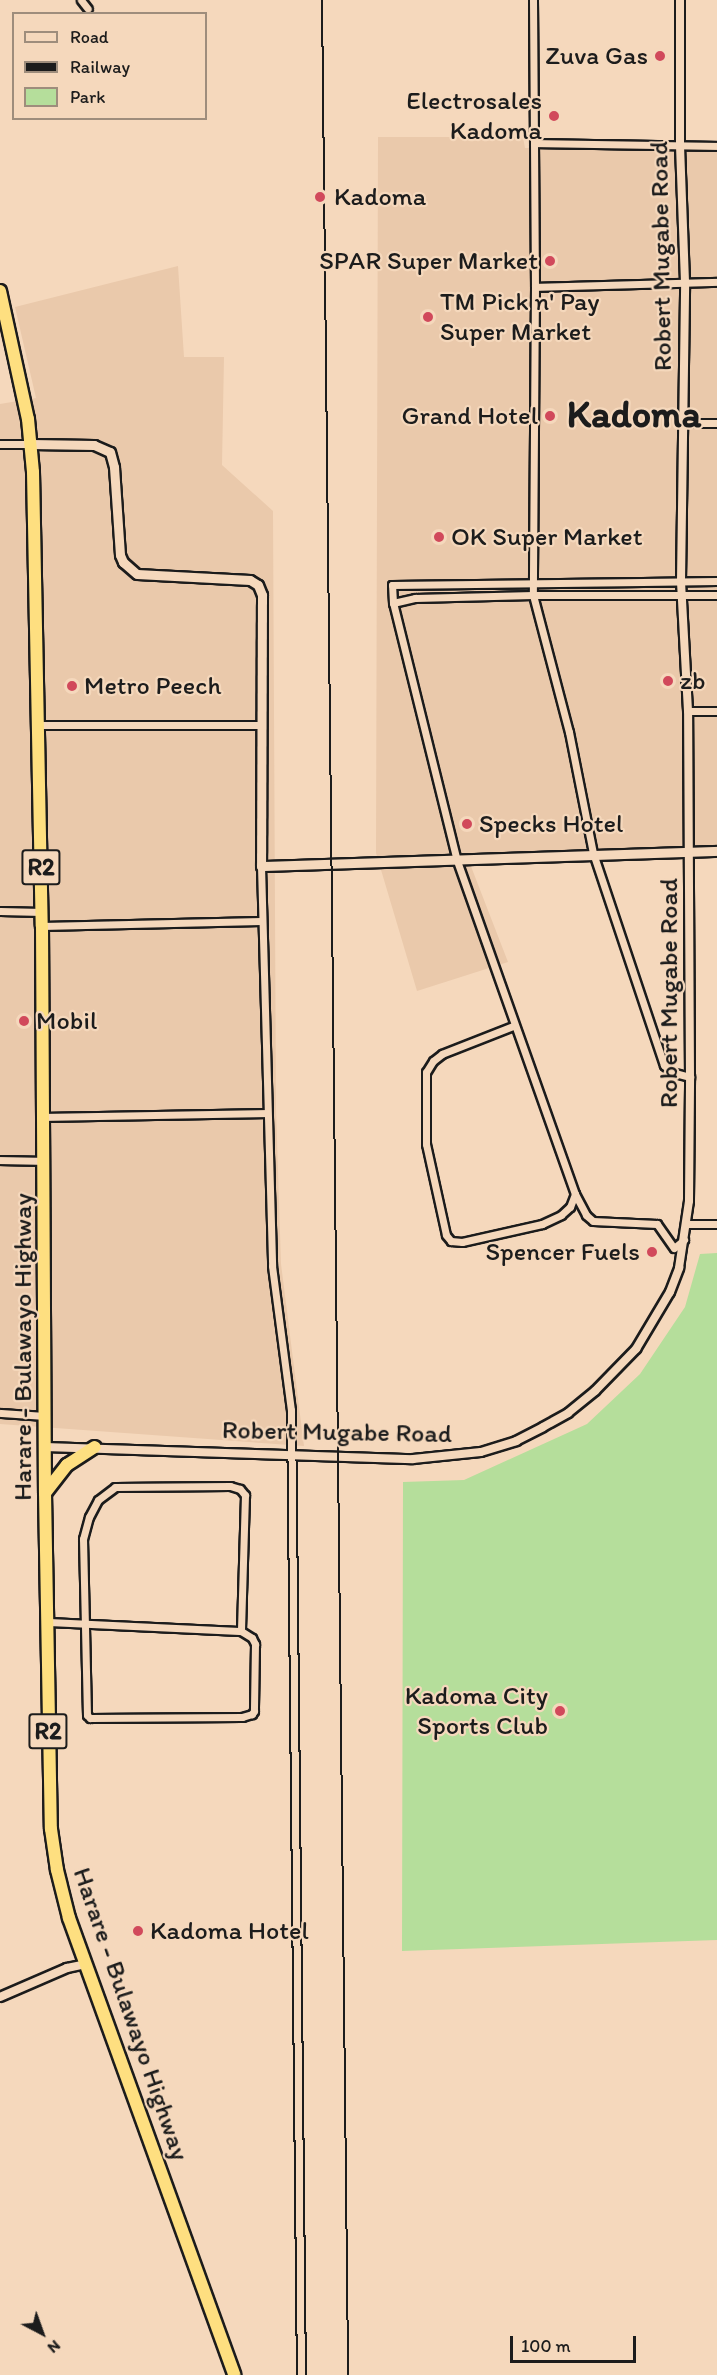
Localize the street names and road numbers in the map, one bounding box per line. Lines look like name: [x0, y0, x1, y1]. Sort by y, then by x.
street label: Robert Mugabe Road: [643, 141, 679, 371]
road number: R2: [20, 846, 62, 888]
street label: Robert Mugabe Road: [653, 878, 685, 1108]
street label: Harare - Bulawayo Highway: [7, 1193, 39, 1501]
street label: Robert Mugabe Road: [222, 1414, 452, 1450]
road number: R2: [27, 1710, 69, 1752]
street label: Harare - Bulawayo Highway: [66, 1864, 196, 2164]

